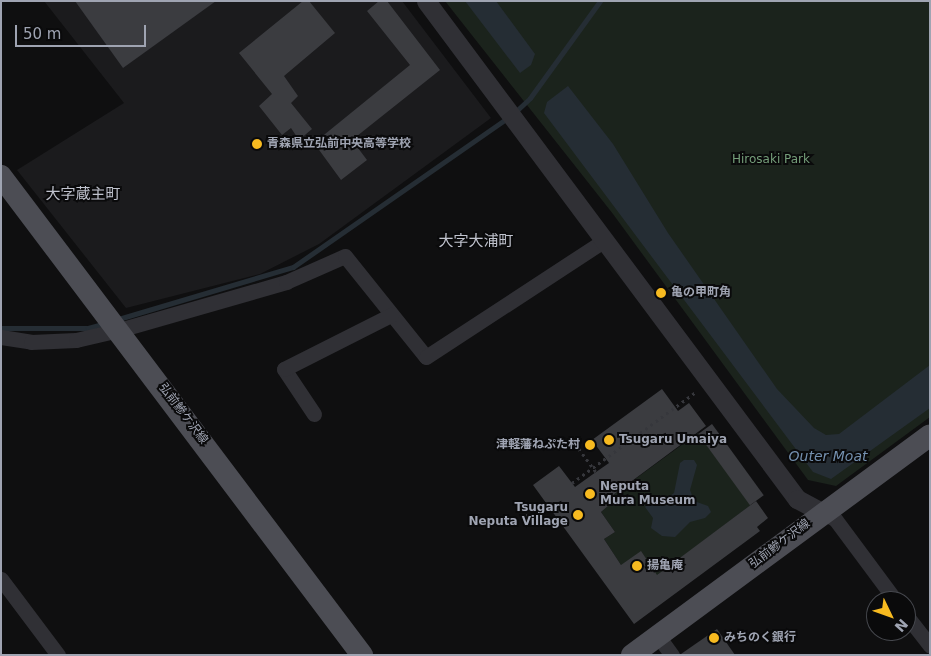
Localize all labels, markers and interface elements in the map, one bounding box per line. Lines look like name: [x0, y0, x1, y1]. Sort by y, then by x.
scale bar: [18, 15, 149, 47]
text: 50 m: [23, 25, 61, 43]
place label: 青森県立弘前中央高等学校: [267, 137, 411, 151]
marker: 青森県立弘前中央高等学校: [251, 138, 263, 150]
park label: Hirosaki Park: [732, 153, 810, 167]
district label: 大字蔵主町: [46, 186, 120, 204]
district label: 大字大浦町: [439, 233, 513, 251]
place label: 亀の甲町角: [671, 286, 731, 300]
marker: 亀の甲町角: [655, 287, 667, 299]
street label: 弘前鰺ケ沢線: [156, 381, 210, 447]
place label: Tsugaru Umaiya: [619, 433, 727, 447]
marker: Tsugaru Umaiya: [603, 434, 615, 446]
place label: 津軽藩ねぷた村: [496, 438, 580, 452]
marker: 津軽藩ねぷた村: [584, 439, 596, 451]
water label: Outer Moat: [789, 448, 867, 464]
place label: Neputa Mura Museum: [600, 480, 695, 508]
marker: Neputa Mura Museum: [584, 488, 596, 500]
place label: Tsugaru Neputa Village: [468, 501, 568, 529]
marker: Tsugaru Neputa Village: [572, 509, 584, 521]
street label: 弘前鰺ケ沢線: [747, 517, 813, 571]
place label: 揚亀庵: [647, 559, 683, 573]
marker: 揚亀庵: [631, 560, 643, 572]
north arrow: [866, 591, 916, 641]
text: N: [892, 616, 911, 635]
place label: みちのく銀行: [724, 631, 796, 645]
marker: みちのく銀行: [708, 632, 720, 644]

